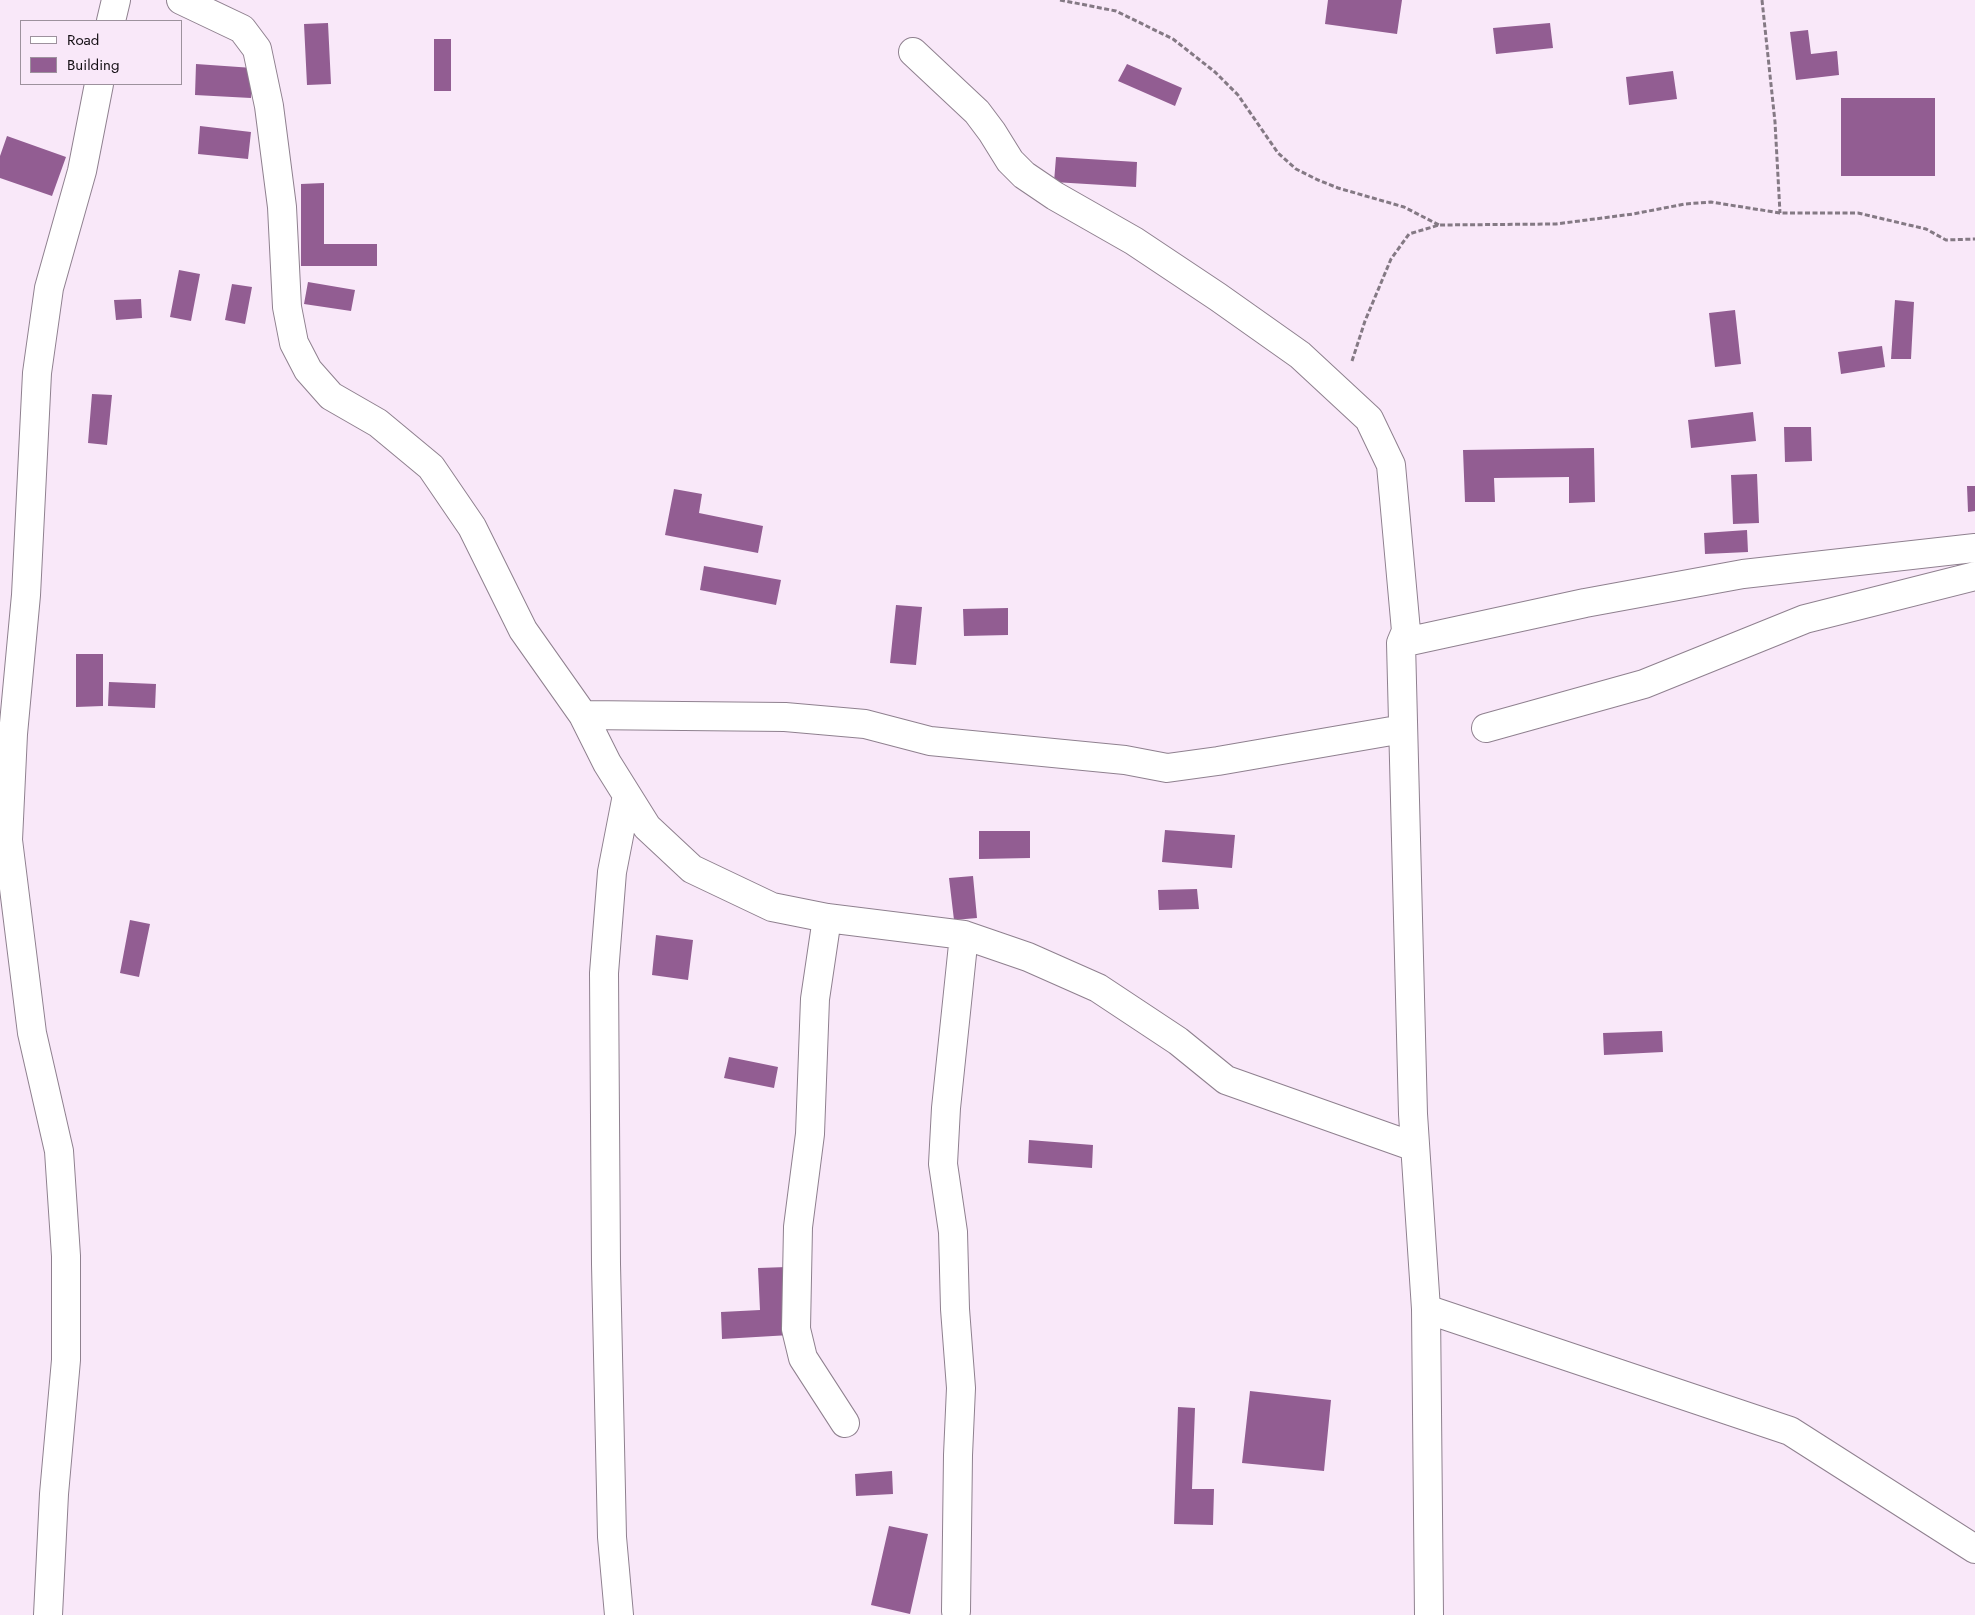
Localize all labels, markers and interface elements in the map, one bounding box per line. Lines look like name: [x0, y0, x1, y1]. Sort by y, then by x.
legend: [20, 20, 182, 85]
text: Road: [67, 29, 99, 51]
text: Building: [67, 54, 119, 76]

